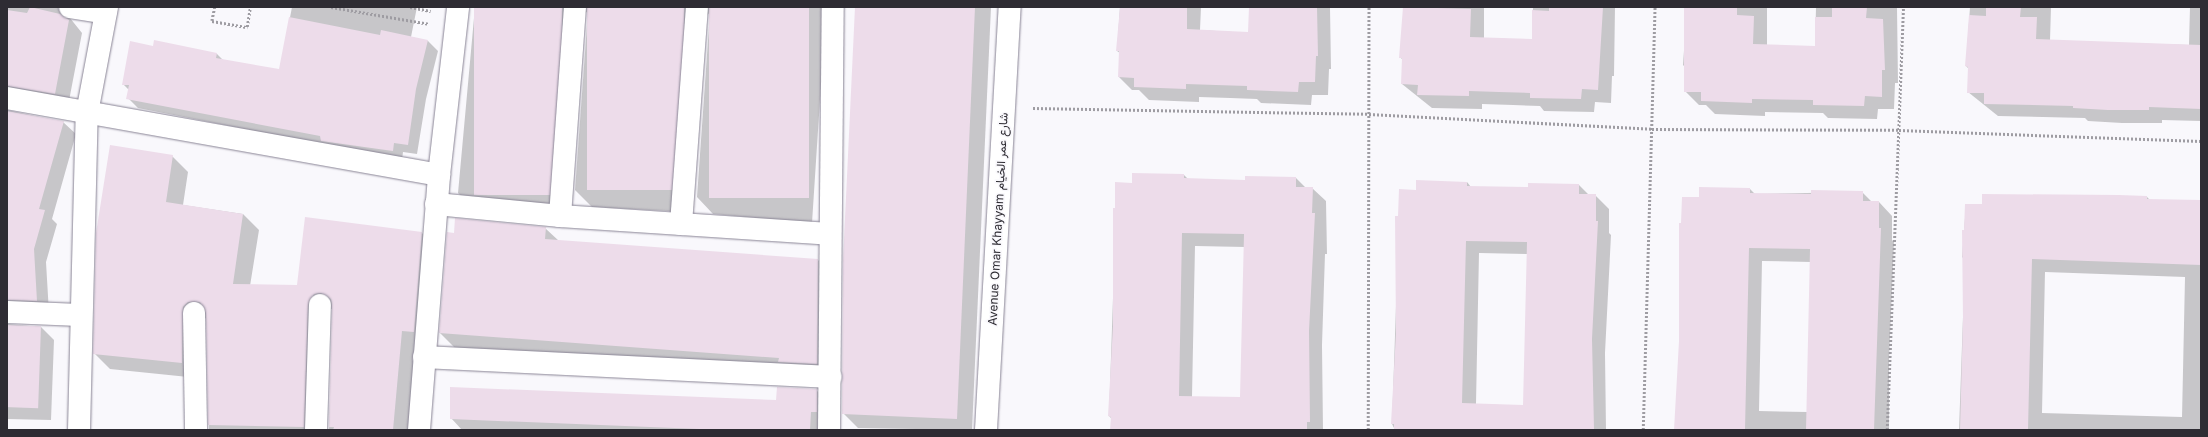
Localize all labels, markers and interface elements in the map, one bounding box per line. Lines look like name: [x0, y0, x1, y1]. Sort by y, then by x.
street label: Avenue Omar Khayyam شارع عمر الخيام: [985, 112, 1011, 326]

